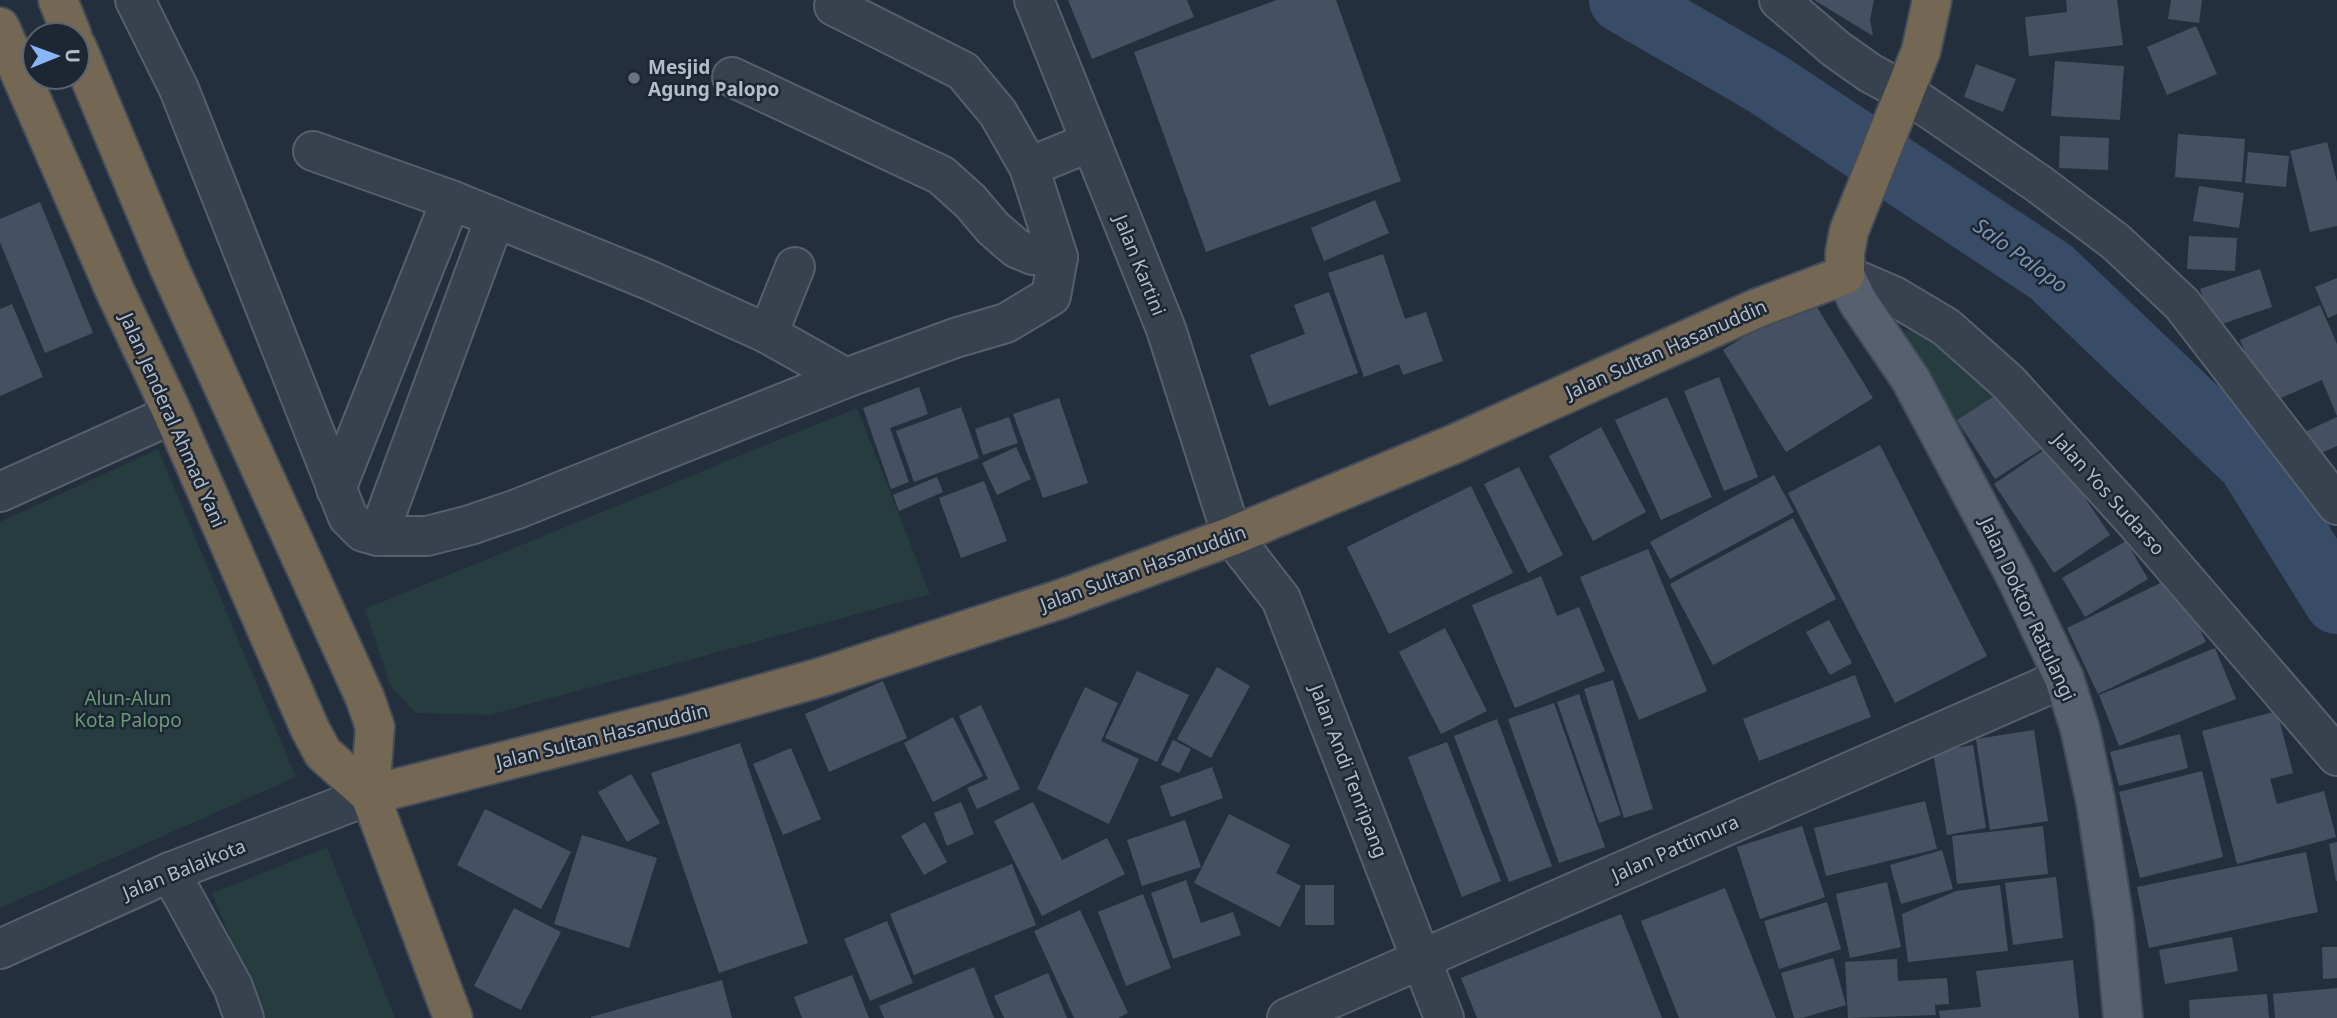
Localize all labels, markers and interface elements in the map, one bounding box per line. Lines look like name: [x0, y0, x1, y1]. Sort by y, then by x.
north arrow: [21, 21, 91, 91]
text: U: [60, 48, 86, 63]
place label: Mesjid Agung Palopo: [648, 54, 779, 102]
marker: Mesjid Agung Palopo: [626, 70, 642, 86]
street label: Jalan Kartini: [1107, 209, 1172, 319]
water label: Salo Palopo: [1968, 211, 2074, 299]
street label: Jalan Sultan Hasanuddin: [1560, 293, 1771, 406]
street label: Jalan Jenderal Ahmad Yani: [113, 307, 232, 531]
street label: Jalan Yos Sudarso: [2046, 426, 2171, 561]
street label: Jalan Doktor Ratulangi: [1973, 511, 2082, 705]
street label: Jalan Sultan Hasanuddin: [1035, 519, 1250, 618]
street label: Jalan Andi Tenripang: [1303, 679, 1394, 861]
park label: Alun-Alun Kota Palopo: [74, 685, 182, 733]
street label: Jalan Sultan Hasanuddin: [491, 697, 711, 775]
street label: Jalan Pattimura: [1606, 808, 1743, 888]
street label: Jalan Balaikota: [117, 832, 249, 906]

